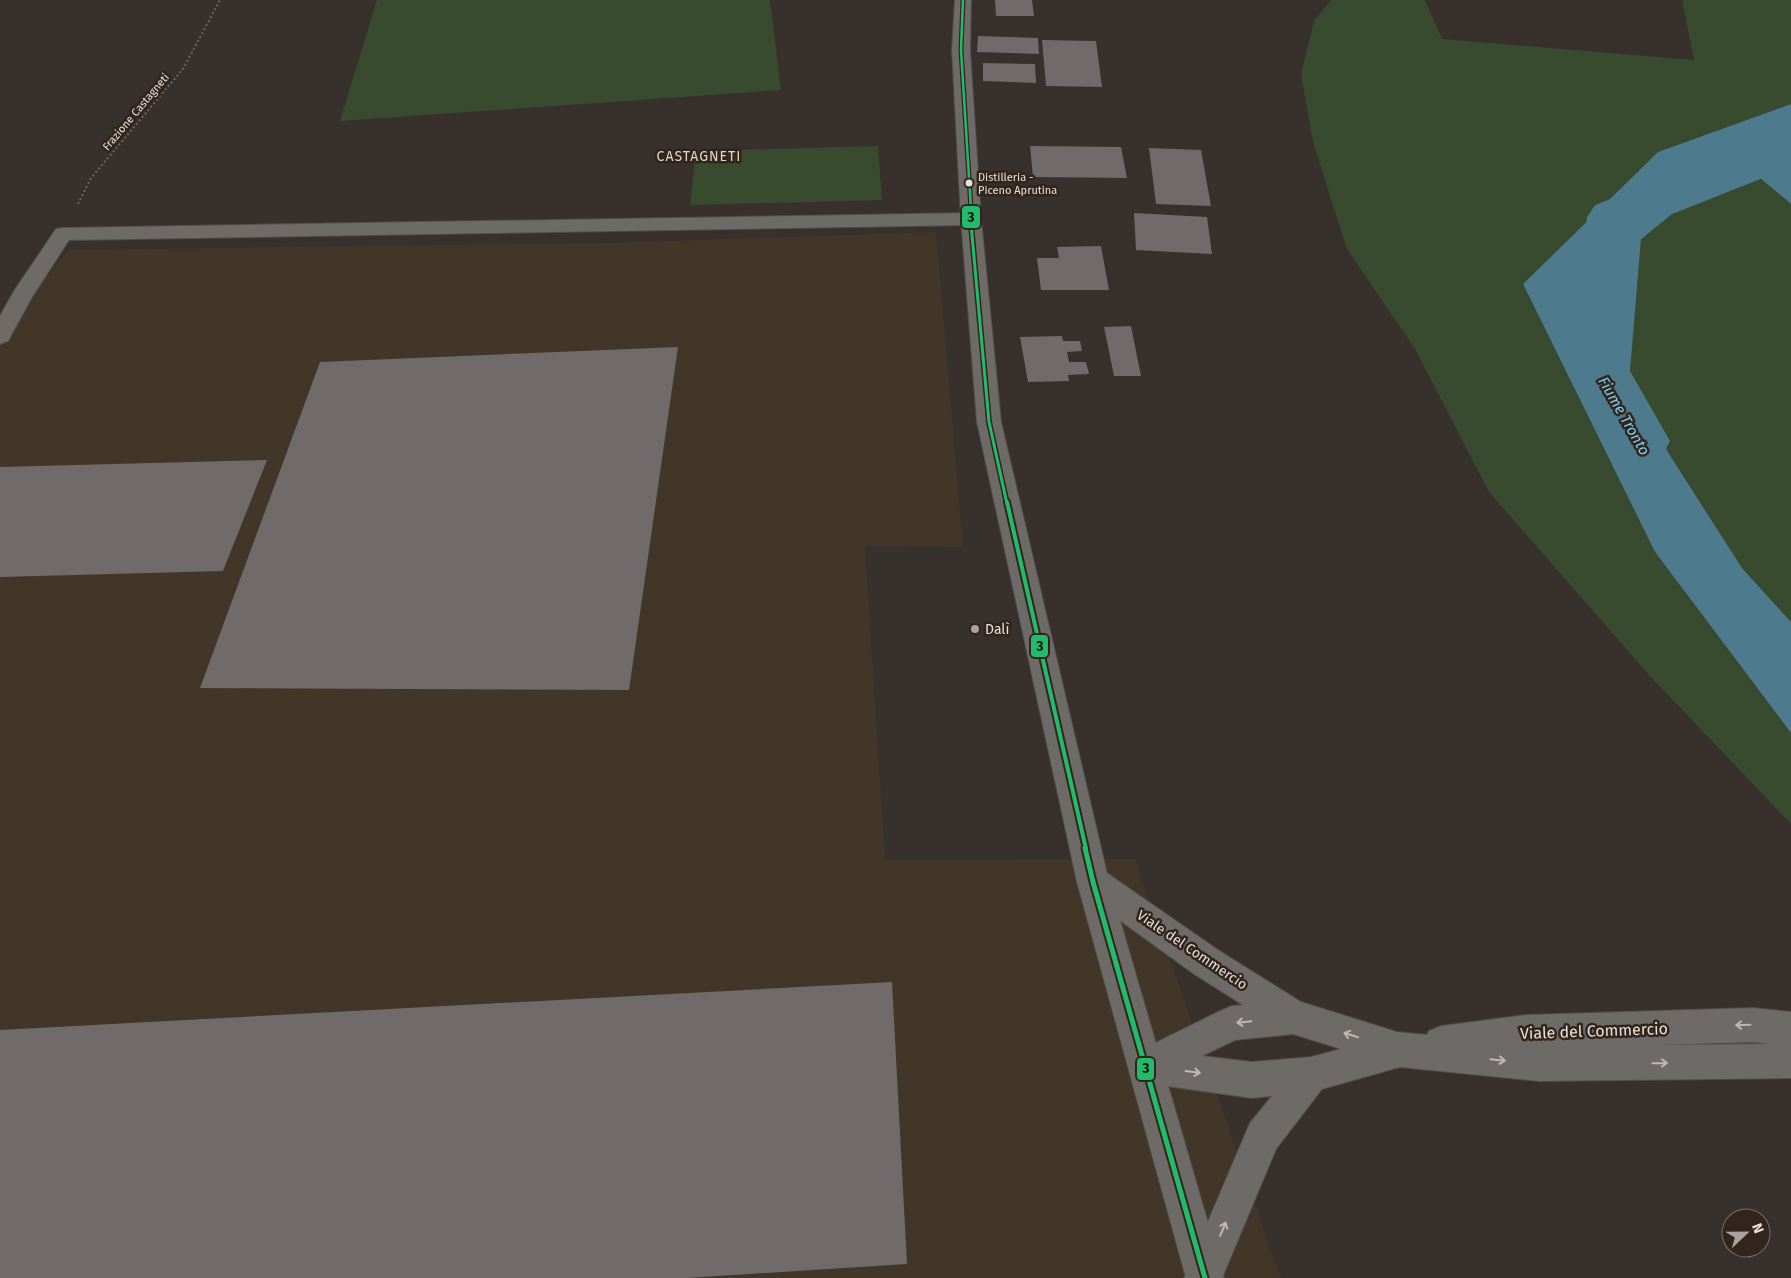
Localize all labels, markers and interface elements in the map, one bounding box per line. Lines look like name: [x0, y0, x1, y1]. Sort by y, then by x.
street label: Frazione Castagneti: [100, 71, 172, 153]
district label: CASTAGNETI: [657, 148, 741, 165]
place label: Distilleria - Piceno Aprutina: [978, 171, 1057, 197]
marker: Distilleria - Piceno Aprutina: [964, 178, 974, 188]
line badge: 3: [961, 205, 981, 229]
text: 3: [966, 209, 975, 226]
water label: Fiume Tronto: [1594, 374, 1654, 458]
place label: Dalì: [985, 621, 1009, 638]
marker: Dalì: [969, 623, 981, 635]
line badge: 3: [1030, 634, 1049, 658]
text: 3: [1035, 638, 1044, 655]
street label: Viale del Commercio: [1134, 907, 1250, 993]
one-way arrow: [1236, 1017, 1252, 1026]
street label: Viale del Commercio: [1520, 1019, 1668, 1043]
one-way arrow: [1735, 1020, 1751, 1030]
one-way arrow: [1343, 1029, 1359, 1039]
one-way arrow: [1489, 1055, 1505, 1065]
line badge: 3: [1136, 1057, 1155, 1081]
one-way arrow: [1652, 1058, 1668, 1068]
text: 3: [1141, 1060, 1150, 1077]
one-way arrow: [1185, 1067, 1201, 1077]
north arrow: [1721, 1208, 1771, 1258]
text: N: [1748, 1221, 1767, 1236]
one-way arrow: [1219, 1222, 1229, 1237]

